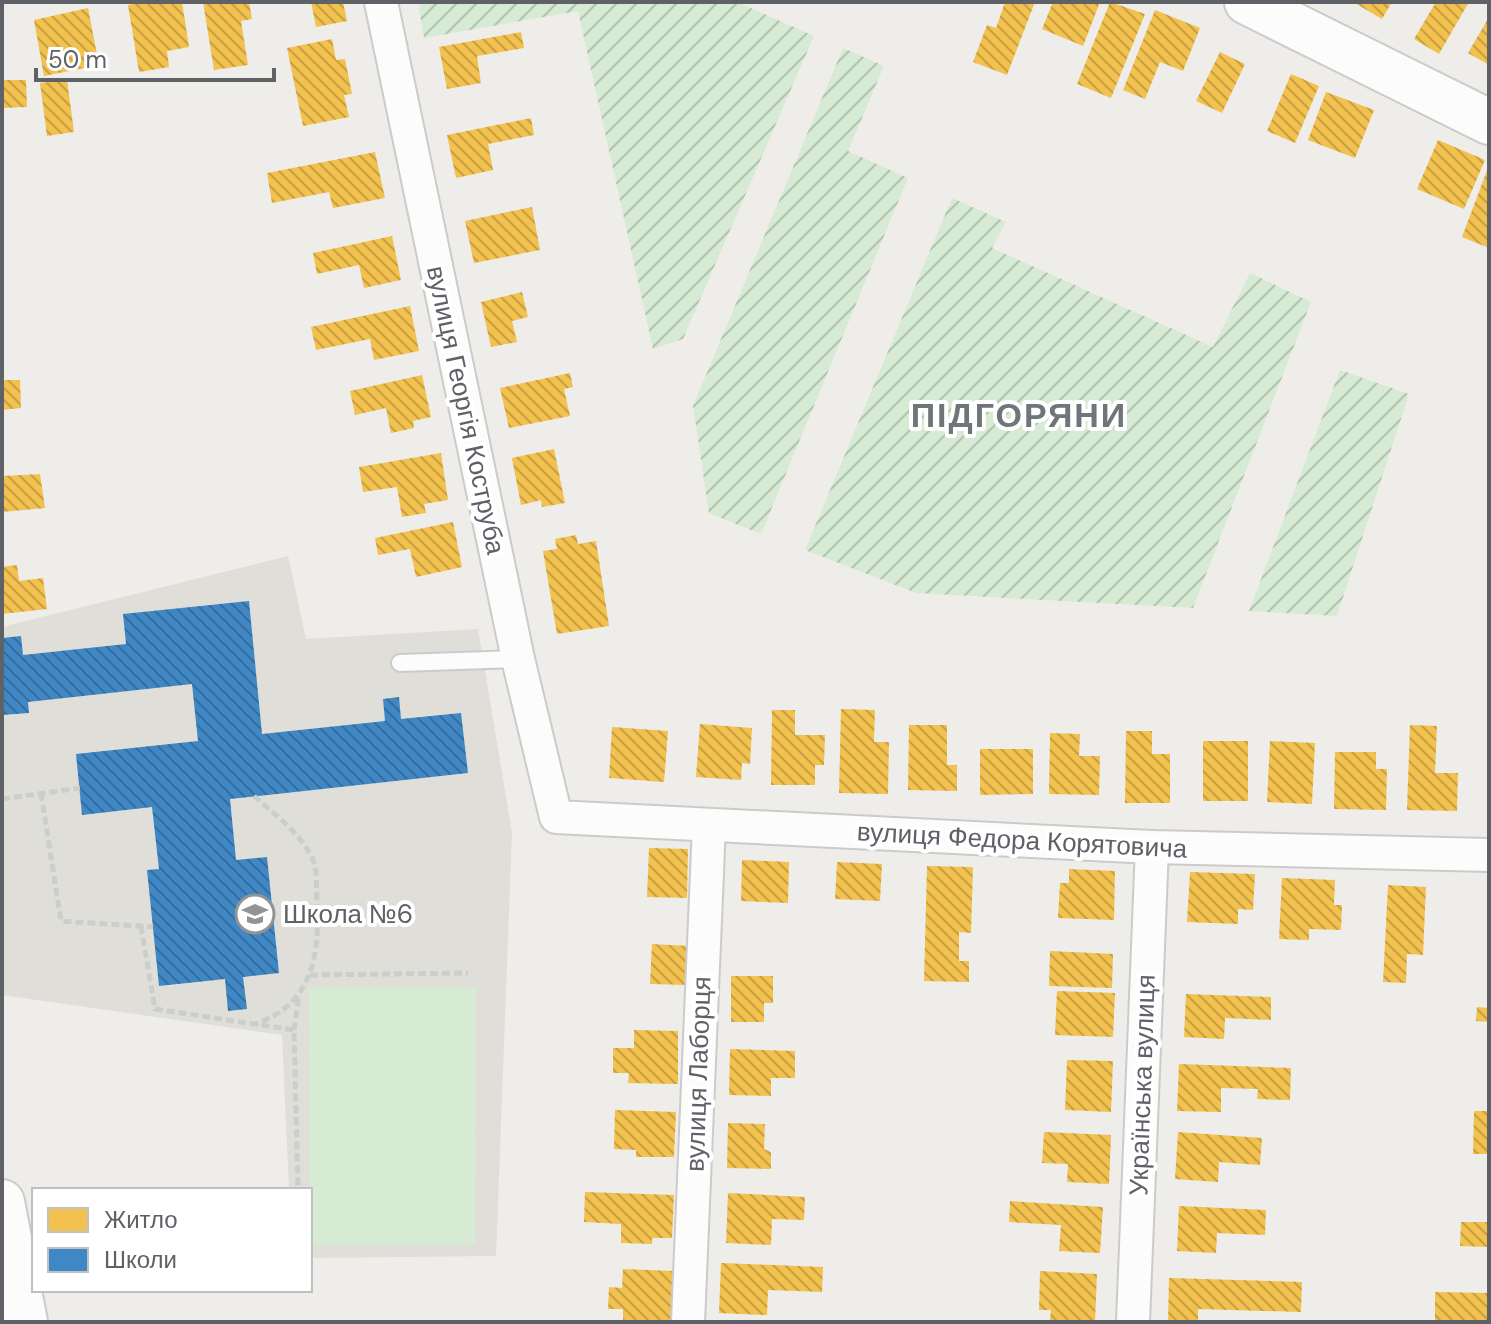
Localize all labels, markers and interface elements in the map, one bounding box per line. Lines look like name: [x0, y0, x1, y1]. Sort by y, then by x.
scale bar: [36, 32, 274, 82]
text: 50 m: [48, 44, 107, 75]
street label: вулиця Георгія Коструба: [419, 263, 513, 558]
district label: ПІДГОРЯНИ: [911, 393, 1127, 438]
street label: вулиця Федора Корятовича: [856, 814, 1189, 866]
school or university icon: Школа №6: [234, 893, 276, 935]
place label: Школа №6: [283, 897, 413, 931]
street label: Українська вулиця: [1121, 974, 1163, 1196]
street label: вулиця Лаборця: [678, 976, 718, 1172]
legend: [32, 1188, 312, 1292]
text: Житло: [104, 1204, 178, 1235]
text: Школи: [104, 1244, 177, 1275]

